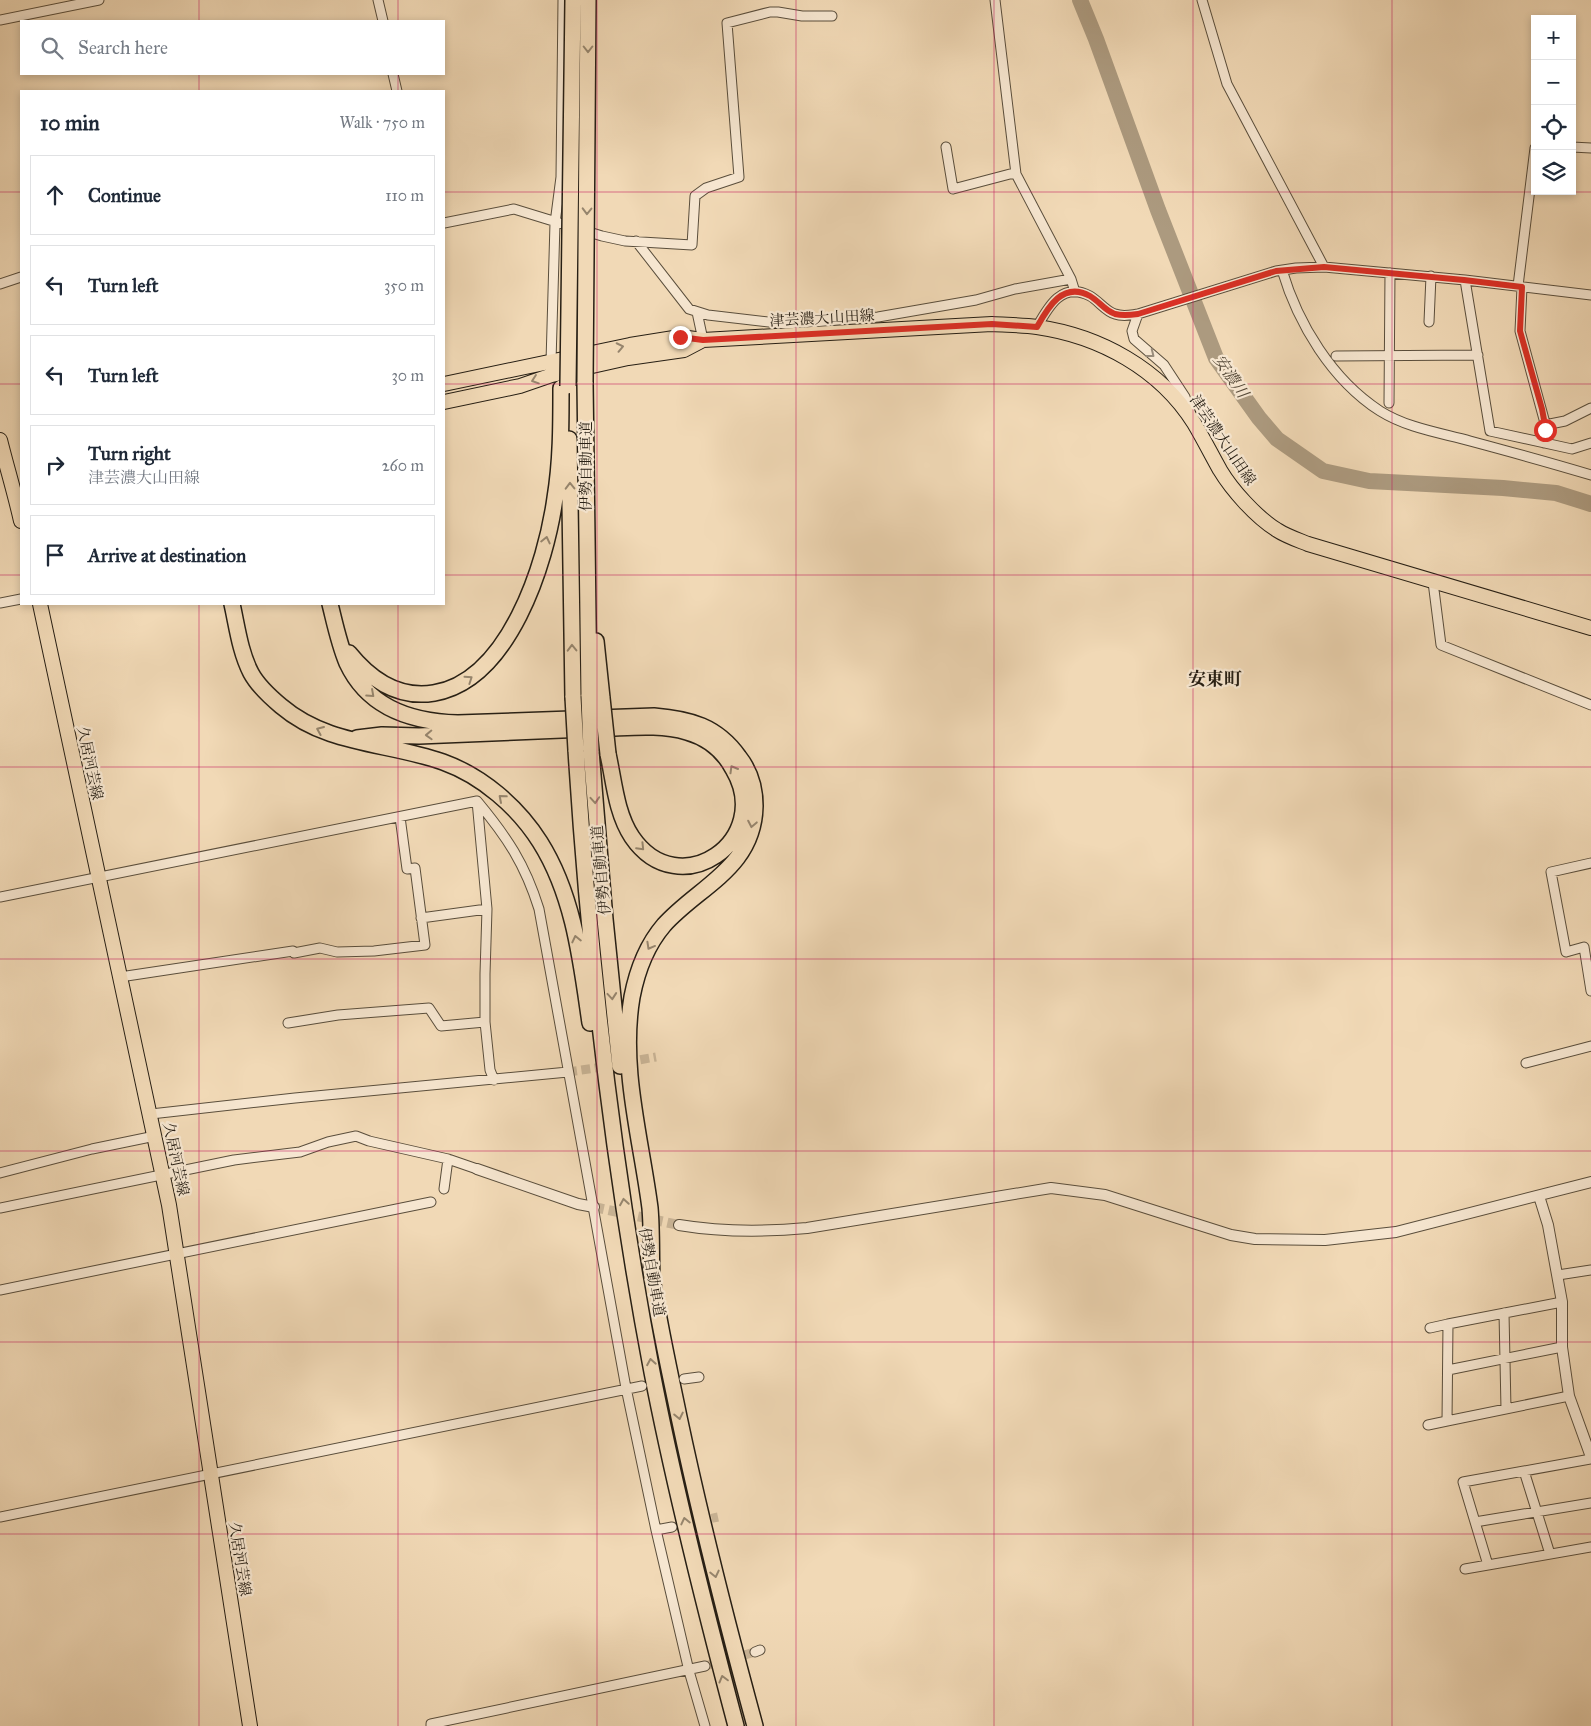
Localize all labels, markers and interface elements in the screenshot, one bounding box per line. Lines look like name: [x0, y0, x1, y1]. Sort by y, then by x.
map controls: [1531, 15, 1576, 195]
button: +: [1531, 15, 1576, 60]
search box: [20, 20, 445, 75]
icon: search: [38, 34, 66, 62]
text: Search here: [78, 36, 168, 59]
one-way arrow: [583, 45, 593, 53]
button: −: [1531, 60, 1576, 105]
button: locate: [1531, 105, 1576, 150]
text: 10 min: [40, 110, 100, 136]
text: Walk · 750 m: [340, 113, 425, 132]
button: layers: [1531, 150, 1576, 195]
icon: ahead: [41, 181, 69, 209]
text: Continue: [88, 184, 161, 207]
text: 110 m: [385, 186, 424, 205]
one-way arrow: [582, 208, 592, 215]
icon: left: [41, 271, 69, 299]
text: Turn left: [88, 274, 158, 297]
text: 350 m: [384, 276, 424, 295]
street label: 津芸濃大山田線: [769, 306, 875, 330]
route end: [669, 326, 692, 349]
one-way arrow: [616, 343, 625, 353]
one-way arrow: [1145, 348, 1154, 356]
water label: 安濃川: [1210, 351, 1253, 403]
icon: left: [41, 361, 69, 389]
text: Turn left: [88, 364, 158, 387]
text: 30 m: [391, 366, 424, 385]
one-way arrow: [532, 375, 540, 385]
street label: 津芸濃大山田線: [1186, 391, 1260, 489]
route start: [1534, 419, 1557, 442]
street label: 伊勢自動車道: [577, 421, 595, 511]
text: Turn right: [88, 442, 171, 465]
icon: right: [41, 451, 69, 479]
text: 260 m: [382, 456, 424, 475]
text: 津芸濃大山田線: [88, 468, 200, 487]
one-way arrow: [565, 482, 575, 490]
one-way arrow: [540, 535, 551, 544]
icon: arrive: [41, 541, 69, 569]
text: Arrive at destination: [88, 544, 246, 567]
one-way arrow: [567, 644, 578, 652]
district label: 安東町: [1188, 668, 1242, 690]
one-way arrow: [463, 676, 472, 685]
one-way arrow: [365, 688, 374, 697]
street label: 久居河芸線: [73, 724, 107, 802]
one-way arrow: [316, 726, 325, 736]
one-way arrow: [425, 730, 433, 741]
one-way arrow: [730, 766, 740, 775]
one-way arrow: [499, 795, 508, 804]
one-way arrow: [589, 796, 600, 804]
one-way arrow: [747, 820, 758, 829]
street label: 伊勢自動車道: [588, 824, 614, 916]
one-way arrow: [635, 842, 644, 851]
one-way arrow: [571, 935, 582, 944]
one-way arrow: [646, 941, 656, 950]
one-way arrow: [607, 993, 618, 1001]
street label: 久居河芸線: [159, 1120, 193, 1198]
one-way arrow: [620, 1198, 630, 1206]
street label: 伊勢自動車道: [635, 1226, 669, 1318]
one-way arrow: [646, 1358, 656, 1367]
one-way arrow: [673, 1411, 684, 1420]
one-way arrow: [680, 1517, 691, 1526]
street label: 久居河芸線: [225, 1521, 255, 1597]
one-way arrow: [709, 1570, 720, 1579]
one-way arrow: [719, 1675, 729, 1683]

